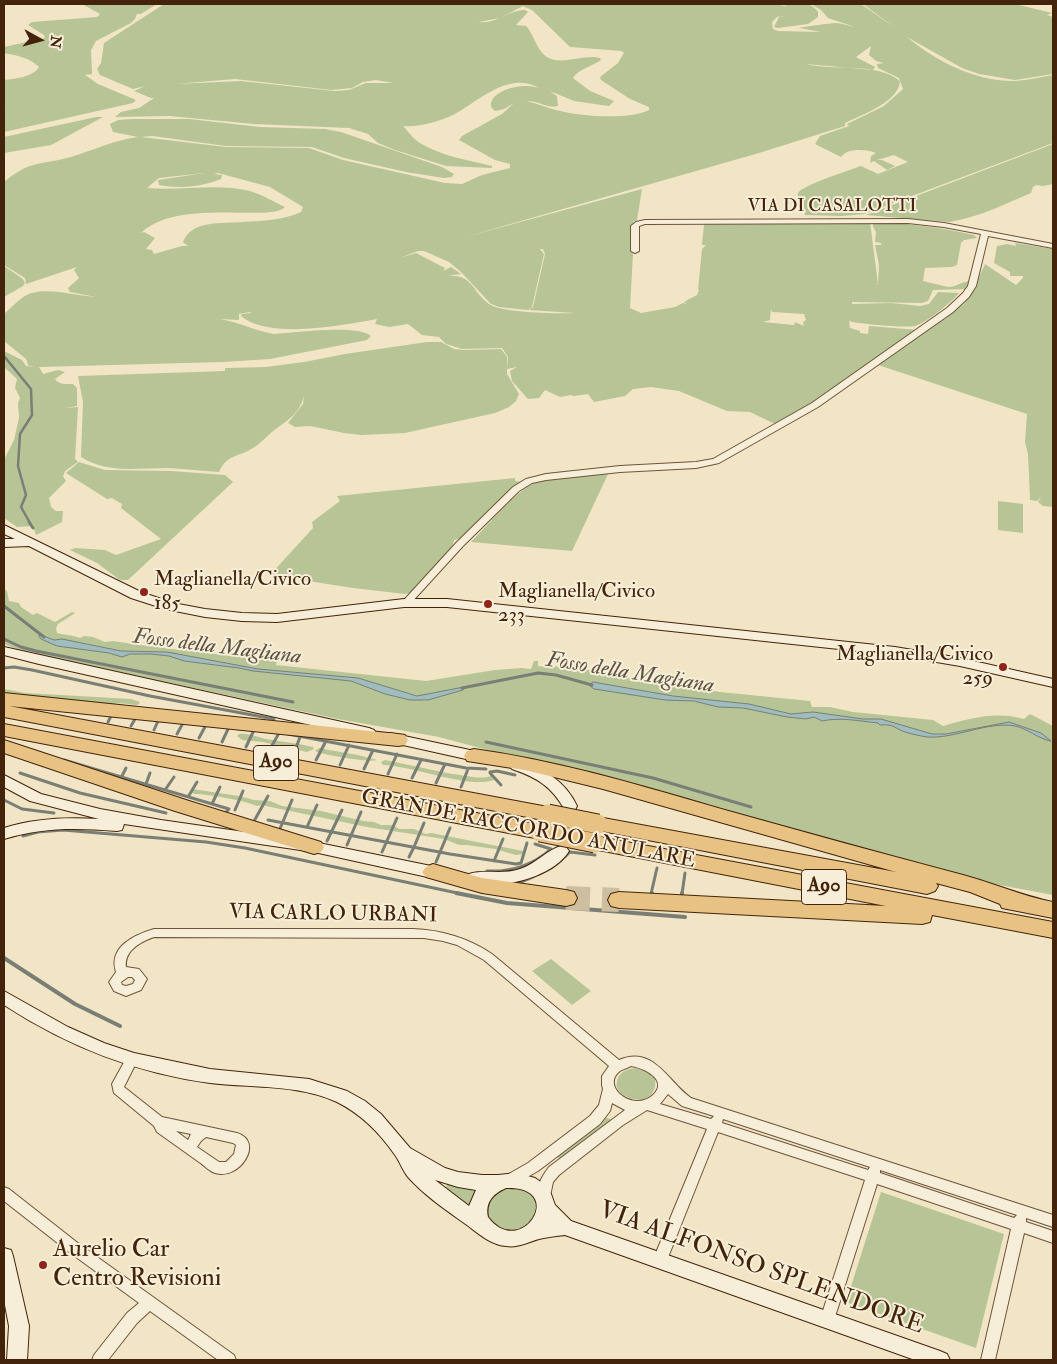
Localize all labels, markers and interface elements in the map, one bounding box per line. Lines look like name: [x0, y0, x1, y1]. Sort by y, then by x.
north arrow: [15, 15, 65, 65]
text: N: [46, 35, 65, 49]
street label: VIA DI CASALOTTI: [748, 196, 916, 218]
place label: Maglianella/Civico 185: [154, 567, 311, 617]
place label: Maglianella/Civico 233: [498, 579, 655, 629]
marker: Maglianella/Civico 185: [138, 586, 150, 598]
marker: Maglianella/Civico 233: [482, 598, 494, 610]
water label: Fosso della Magliana: [131, 625, 303, 671]
place label: Maglianella/Civico 259: [836, 642, 993, 692]
water label: Fosso della Magliana: [544, 648, 716, 700]
marker: Maglianella/Civico 259: [997, 661, 1009, 673]
road number: A90: [254, 746, 298, 780]
street label: GRANDE RACCORDO ANULARE: [359, 785, 697, 875]
road number: A90: [802, 870, 846, 904]
street label: VIA CARLO URBANI: [229, 901, 437, 929]
street label: VIA ALFONSO SPLENDORE: [594, 1196, 928, 1342]
place label: Aurelio Car Centro Revisioni: [53, 1236, 221, 1295]
marker: Aurelio Car Centro Revisioni: [37, 1259, 49, 1271]

